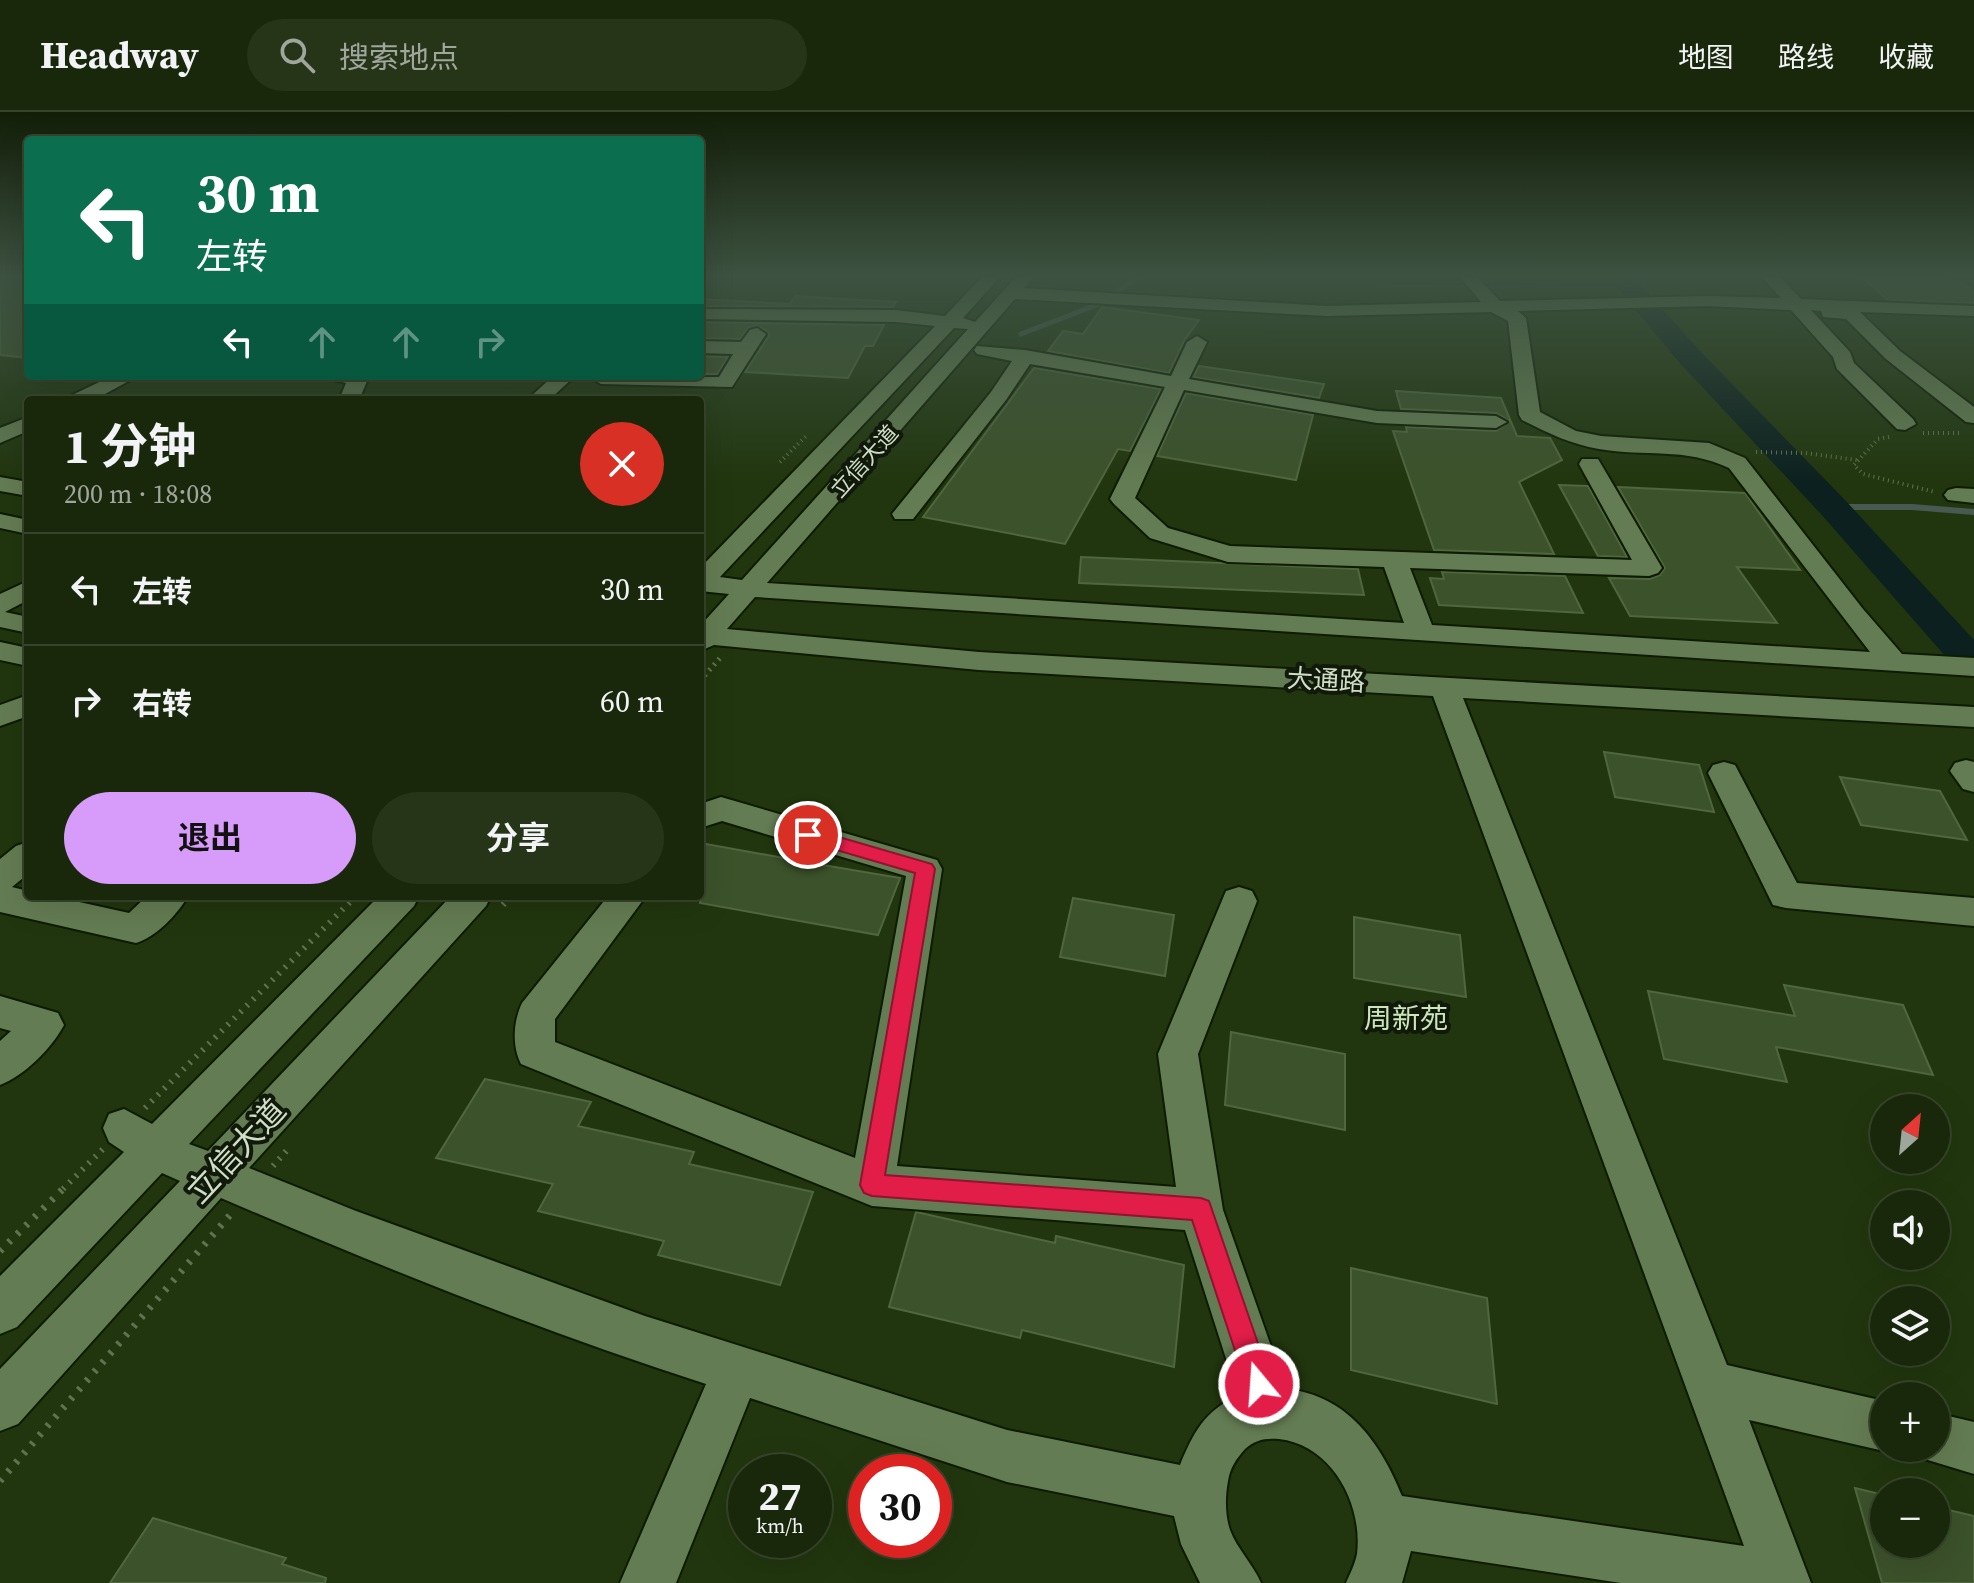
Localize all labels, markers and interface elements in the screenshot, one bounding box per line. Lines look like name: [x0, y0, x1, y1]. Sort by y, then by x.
search box: [247, 19, 807, 91]
text: Headway: [40, 29, 199, 81]
icon: search: [275, 33, 319, 77]
text: 搜索地点: [339, 37, 459, 78]
text: 地图: [1678, 38, 1734, 76]
text: 路线: [1778, 38, 1834, 76]
text: 收藏: [1878, 38, 1934, 76]
text: 30 m: [196, 154, 319, 231]
icon: left: [64, 168, 168, 272]
text: 左转: [196, 232, 268, 281]
icon: left: [216, 320, 260, 364]
icon: ahead: [300, 320, 344, 364]
icon: ahead: [384, 320, 428, 364]
icon: right: [468, 320, 512, 364]
text: 1 分钟: [64, 413, 196, 479]
street label: 立信大道: [823, 418, 905, 504]
button: close: [580, 422, 664, 506]
text: 200 m · 18:08: [64, 476, 212, 512]
icon: left: [64, 567, 108, 611]
text: 30 m: [600, 569, 664, 610]
text: 左转: [132, 571, 192, 612]
street label: 大通路: [1286, 660, 1366, 700]
icon: right: [64, 679, 108, 723]
text: 60 m: [600, 681, 664, 722]
text: 右转: [132, 683, 192, 724]
button: 退出: [64, 792, 356, 884]
button: 分享: [372, 792, 664, 884]
pin: [774, 801, 842, 869]
icon: arrive: [786, 813, 830, 857]
district label: 周新苑: [1364, 999, 1448, 1037]
street label: 立信大道: [176, 1089, 296, 1213]
north arrow: [1870, 1094, 1950, 1174]
map controls: [1870, 1094, 1950, 1558]
button: sound: [1870, 1190, 1950, 1270]
button: layers: [1870, 1286, 1950, 1366]
position arrow: [1217, 1342, 1301, 1426]
button: +: [1870, 1382, 1950, 1462]
speed limit sign: 30: [848, 1454, 952, 1558]
text: 27: [758, 1469, 802, 1523]
button: −: [1870, 1478, 1950, 1558]
text: km/h: [756, 1512, 804, 1540]

